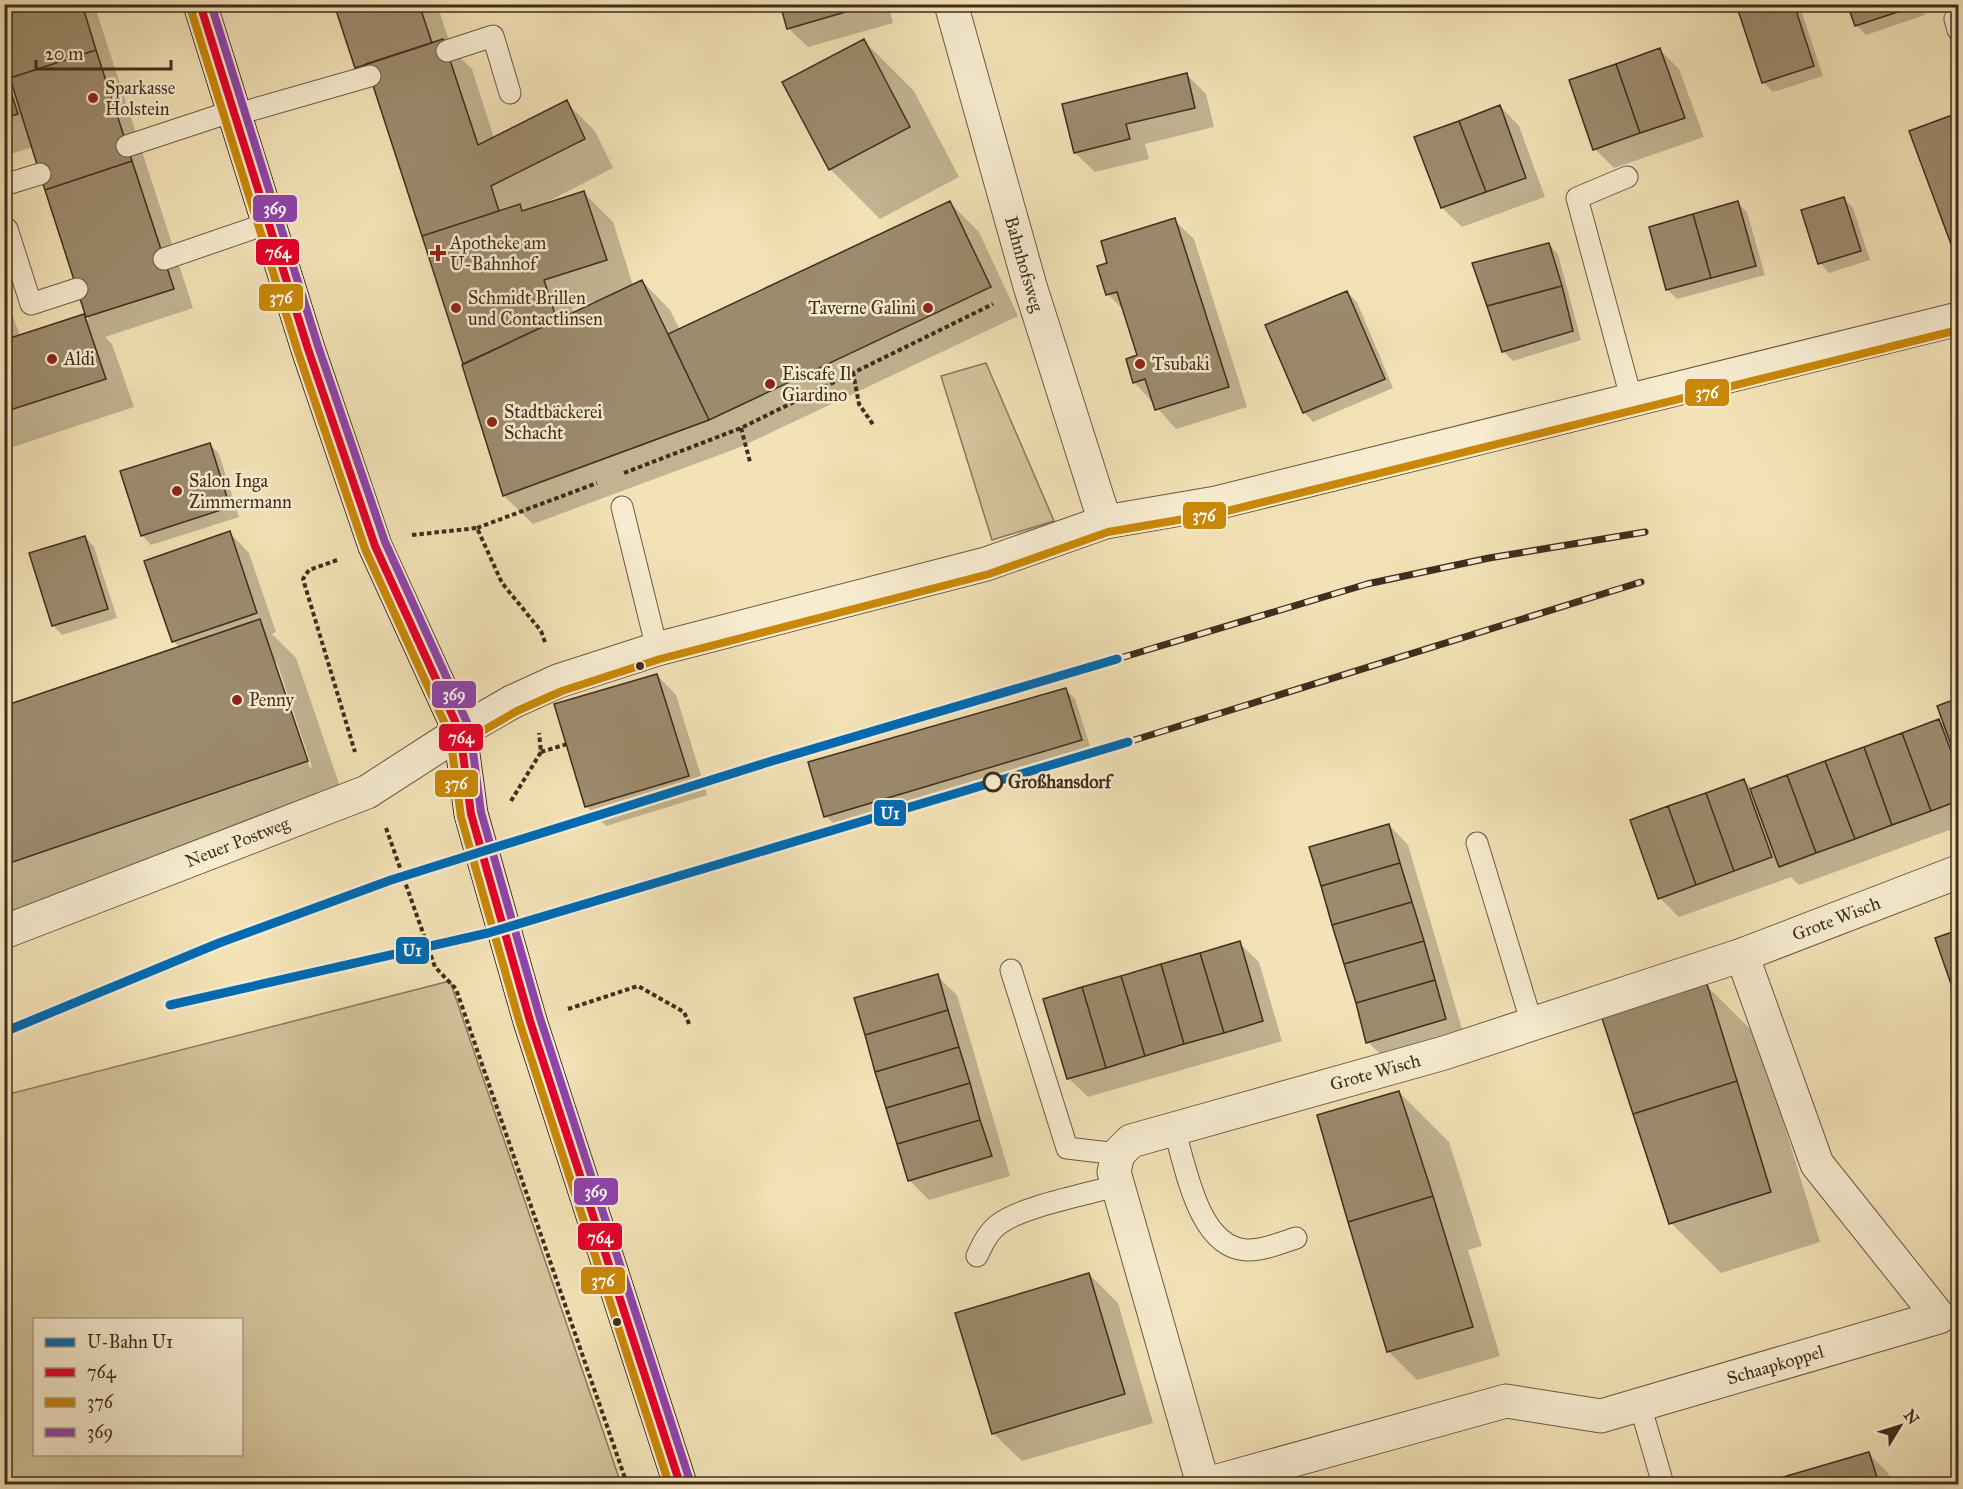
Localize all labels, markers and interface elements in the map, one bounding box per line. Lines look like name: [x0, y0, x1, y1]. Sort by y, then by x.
scale bar: [36, 33, 171, 71]
text: 20 m: [45, 43, 83, 65]
place label: Sparkasse Holstein: [105, 77, 175, 120]
marker: Sparkasse Holstein: [86, 91, 100, 105]
line badge: 369: [252, 194, 298, 223]
text: 369: [263, 199, 287, 219]
street label: Bahnhofsweg: [1000, 214, 1049, 315]
place label: Apotheke am U-Bahnhof: [449, 232, 546, 275]
line badge: 764: [255, 238, 300, 266]
text: 764: [265, 243, 292, 263]
marker: Apotheke am U-Bahnhof: [431, 246, 445, 260]
line badge: 376: [258, 283, 304, 312]
place label: Schmidt Brillen und Contactlinsen: [468, 287, 603, 330]
text: 376: [269, 288, 293, 308]
place label: Taverne Galini: [808, 297, 916, 319]
marker: Schmidt Brillen und Contactlinsen: [449, 301, 463, 315]
marker: Taverne Galini: [921, 301, 935, 315]
place label: Aldi: [63, 348, 95, 370]
marker: Aldi: [45, 352, 59, 366]
place label: Tsubaki: [1152, 353, 1210, 375]
marker: Tsubaki: [1133, 357, 1147, 371]
place label: Eiscafe Il Giardino: [782, 363, 852, 406]
marker: Eiscafe Il Giardino: [763, 377, 777, 391]
line badge: 376: [1684, 378, 1730, 407]
text: 376: [1695, 383, 1719, 403]
place label: Stadtbäckerei Schacht: [504, 401, 602, 444]
marker: Stadtbäckerei Schacht: [485, 415, 499, 429]
place label: Salon Inga Zimmermann: [189, 470, 292, 513]
marker: Salon Inga Zimmermann: [170, 484, 184, 498]
line badge: 376: [1182, 501, 1227, 530]
text: 376: [1192, 506, 1216, 526]
unlabelled marker: [634, 660, 646, 672]
line badge: 369: [431, 680, 477, 709]
text: 369: [442, 685, 466, 705]
place label: Penny: [249, 689, 295, 711]
marker: Penny: [230, 693, 244, 707]
line badge: 764: [438, 723, 484, 752]
text: 764: [448, 728, 475, 748]
line badge: 376: [434, 769, 479, 798]
place label: Großhansdorf: [1008, 771, 1114, 793]
marker: Großhansdorf: [983, 772, 1003, 792]
text: 376: [444, 774, 468, 794]
line badge: U1: [873, 799, 907, 827]
text: U1: [881, 804, 900, 823]
street label: Neuer Postweg: [182, 812, 293, 872]
street label: Grote Wisch: [1789, 892, 1884, 946]
line badge: U1: [395, 936, 430, 965]
text: U1: [403, 941, 422, 960]
street label: Grote Wisch: [1327, 1049, 1423, 1096]
line badge: 369: [573, 1177, 619, 1206]
text: 369: [584, 1182, 608, 1202]
line badge: 764: [577, 1222, 623, 1251]
text: 764: [587, 1228, 614, 1248]
line badge: 376: [580, 1266, 626, 1295]
text: 376: [591, 1271, 615, 1291]
unlabelled marker: [611, 1316, 623, 1328]
legend: [33, 1318, 243, 1456]
text: U-Bahn U1: [87, 1331, 173, 1353]
street label: Schaapkoppel: [1724, 1340, 1826, 1390]
text: 764: [87, 1361, 117, 1383]
text: 376: [87, 1391, 114, 1413]
north arrow: [1870, 1396, 1930, 1456]
text: N: [1900, 1406, 1923, 1429]
text: 369: [87, 1421, 113, 1443]

